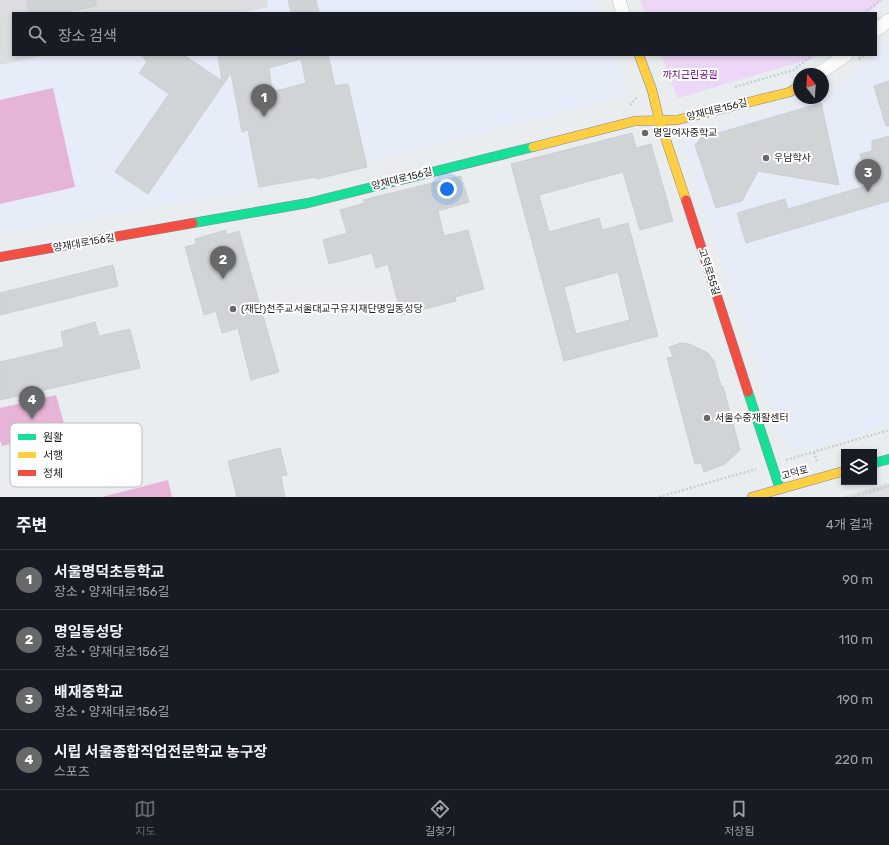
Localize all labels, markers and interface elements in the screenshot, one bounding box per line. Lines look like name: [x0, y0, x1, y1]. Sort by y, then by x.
search box: [12, 12, 877, 56]
icon: search: [26, 23, 48, 45]
text: 장소 검색: [58, 27, 117, 45]
north arrow: [793, 68, 829, 104]
park label: 까치근린공원: [662, 69, 718, 81]
pin: 1: [251, 84, 277, 117]
street label: 양재대로156길: [685, 97, 749, 123]
place label: 명일여자중학교: [653, 127, 717, 139]
marker: 명일여자중학교: [640, 128, 650, 138]
place label: 우남학사: [774, 152, 812, 164]
marker: 우남학사: [761, 153, 771, 163]
pin: 3: [855, 159, 881, 192]
street label: 양재대로156길: [370, 166, 434, 192]
your location: [437, 179, 457, 199]
street label: 양재대로156길: [52, 232, 116, 254]
pin: 2: [210, 246, 236, 279]
street label: 고덕로55길: [696, 247, 722, 297]
place label: (재단)천주교서울대교구유지재단명일동성당: [241, 303, 423, 315]
marker: (재단)천주교서울대교구유지재단명일동성당: [228, 304, 238, 314]
pin: 4: [19, 386, 45, 419]
place label: 서울수중재활센터: [715, 412, 789, 424]
marker: 서울수중재활센터: [702, 413, 712, 423]
legend: [10, 423, 142, 487]
text: 원활: [43, 431, 63, 444]
text: 서행: [43, 449, 63, 462]
map controls: [841, 449, 877, 485]
button: layers: [841, 449, 877, 485]
street label: 고덕로: [780, 464, 810, 482]
text: 정체: [43, 467, 63, 480]
text: 주변: [16, 515, 47, 535]
text: 4개 결과: [826, 517, 873, 532]
text: 서울명덕초등학교: [54, 563, 164, 581]
text: 1: [26, 572, 32, 587]
text: 90 m: [842, 572, 873, 587]
text: 장소 · 양재대로156길: [54, 584, 170, 599]
text: 명일동성당: [54, 623, 123, 641]
text: 2: [25, 632, 33, 647]
text: 110 m: [839, 632, 873, 647]
text: 장소 · 양재대로156길: [54, 644, 170, 659]
text: 배재중학교: [54, 683, 123, 701]
text: 3: [25, 692, 33, 707]
text: 190 m: [837, 692, 873, 707]
text: 장소 · 양재대로156길: [54, 704, 170, 719]
text: 시립 서울종합직업전문학교 농구장: [54, 743, 267, 761]
text: 4: [25, 752, 33, 767]
text: 220 m: [835, 752, 873, 767]
text: 스포츠: [54, 764, 90, 779]
tab: 지도: [134, 798, 156, 838]
tab: 길찾기: [425, 798, 456, 838]
tab: 저장됨: [724, 798, 755, 838]

